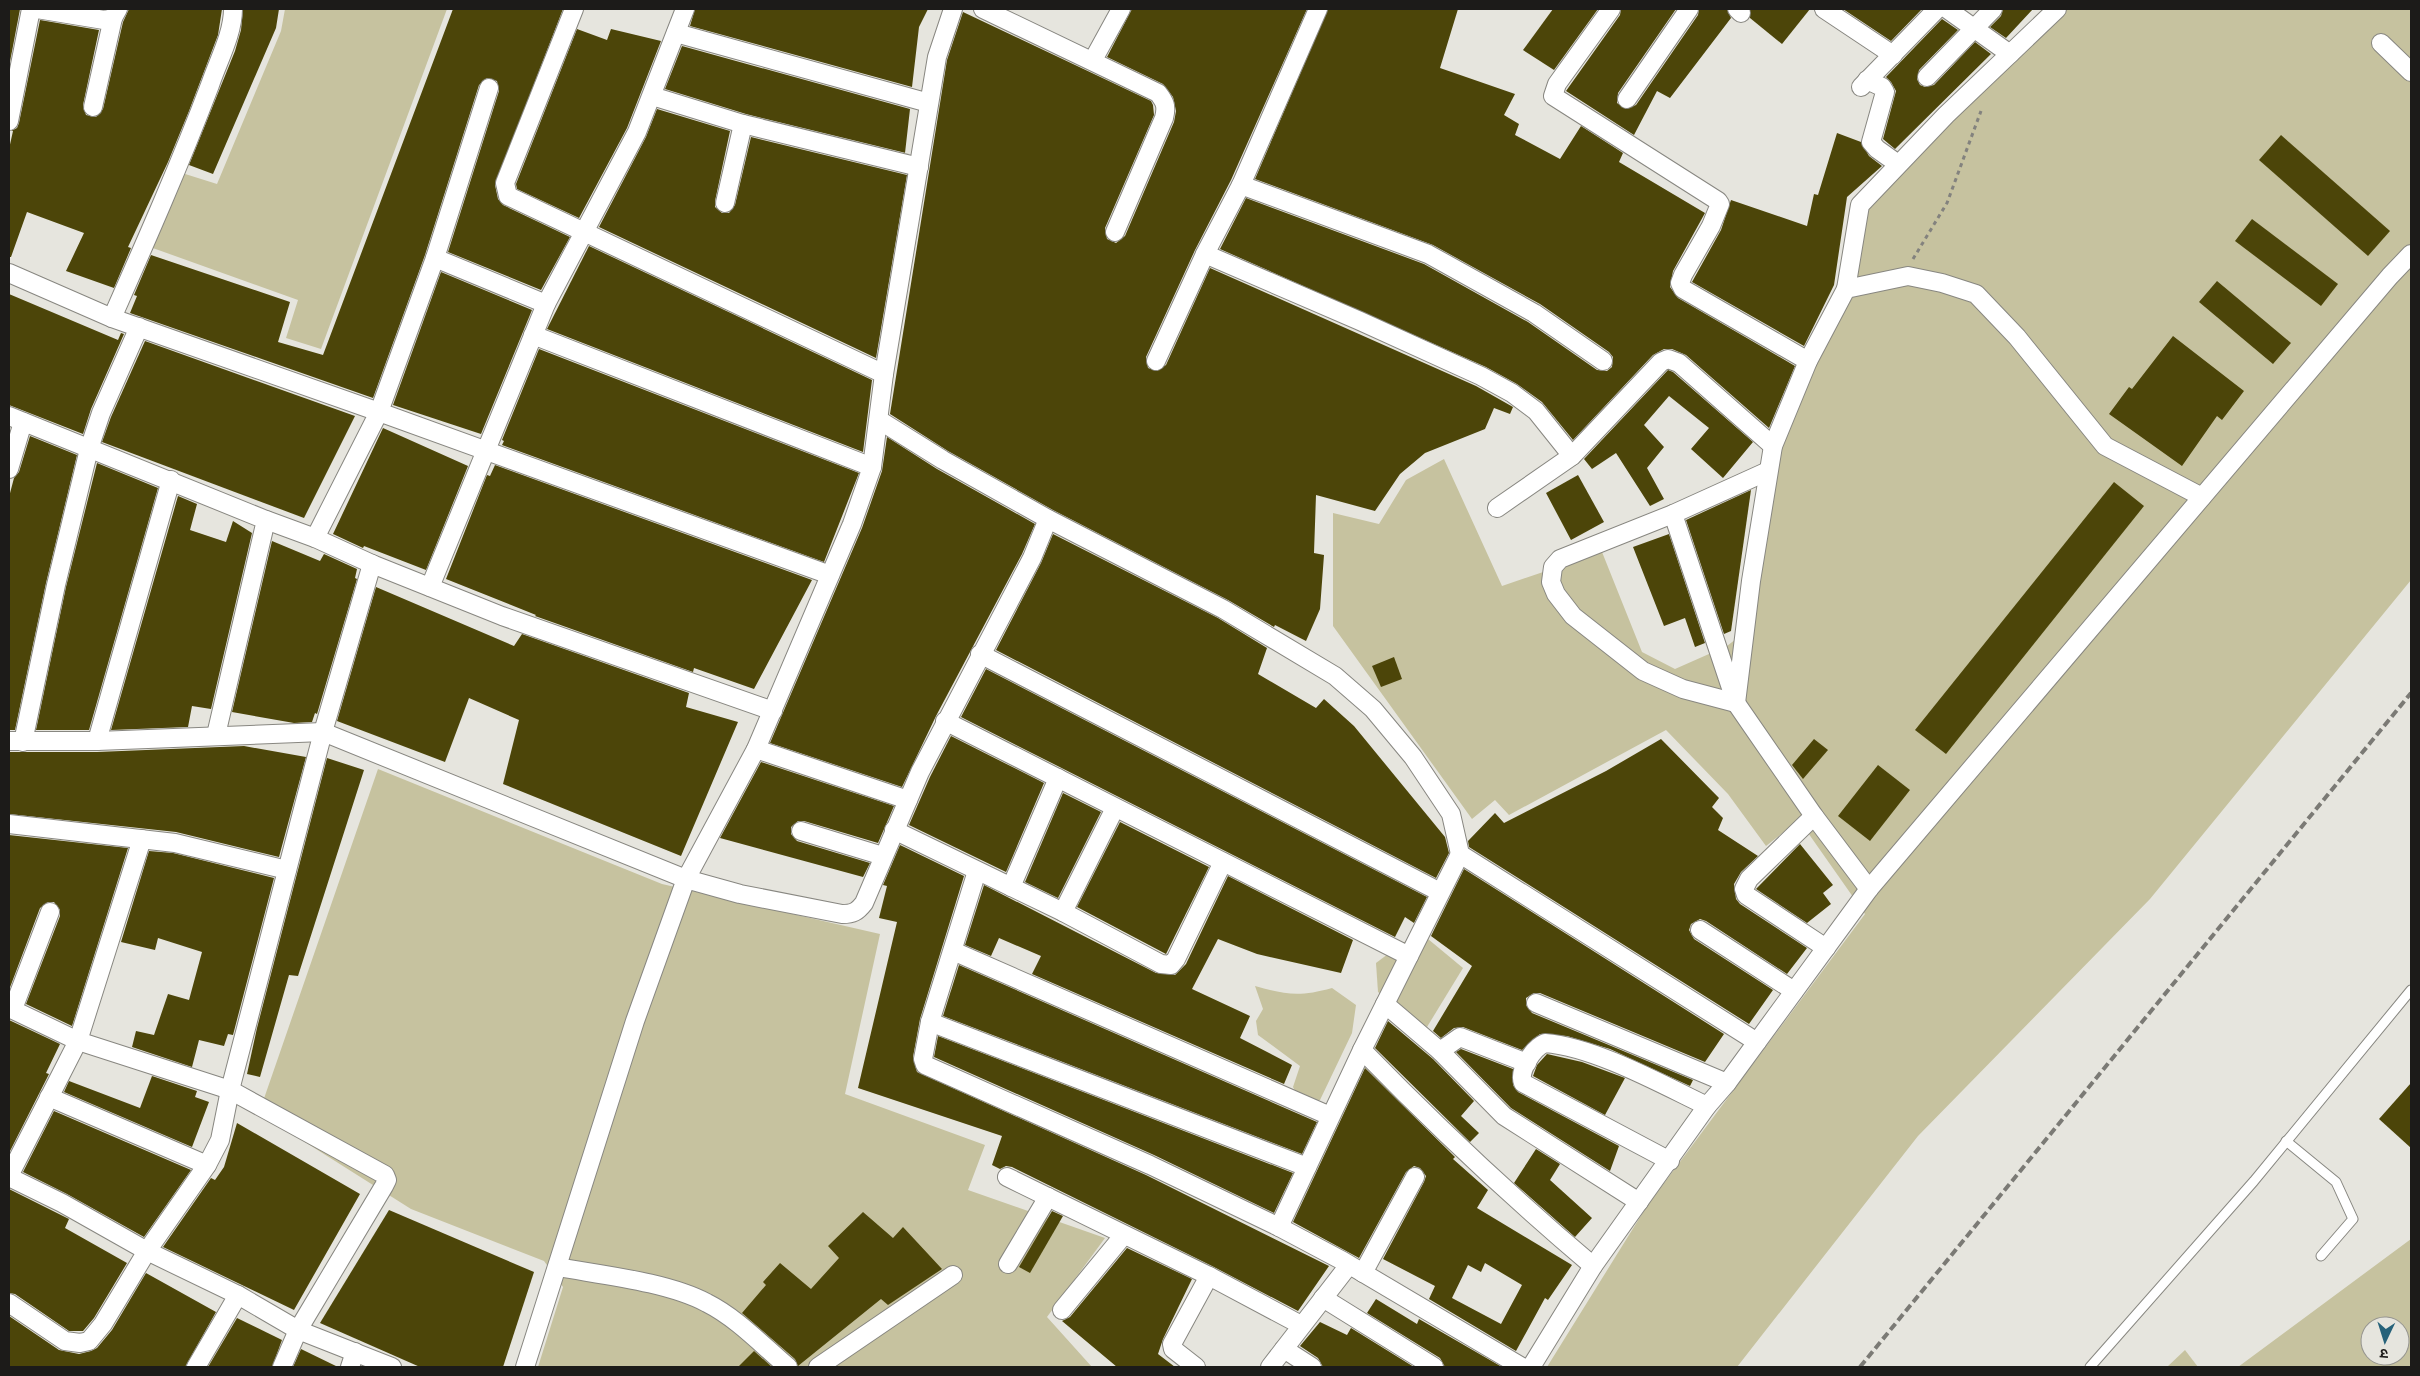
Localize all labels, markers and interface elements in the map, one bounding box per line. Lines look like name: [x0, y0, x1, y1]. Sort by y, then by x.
north arrow: [2360, 1316, 2410, 1366]
text: उ: [2379, 1345, 2389, 1362]

